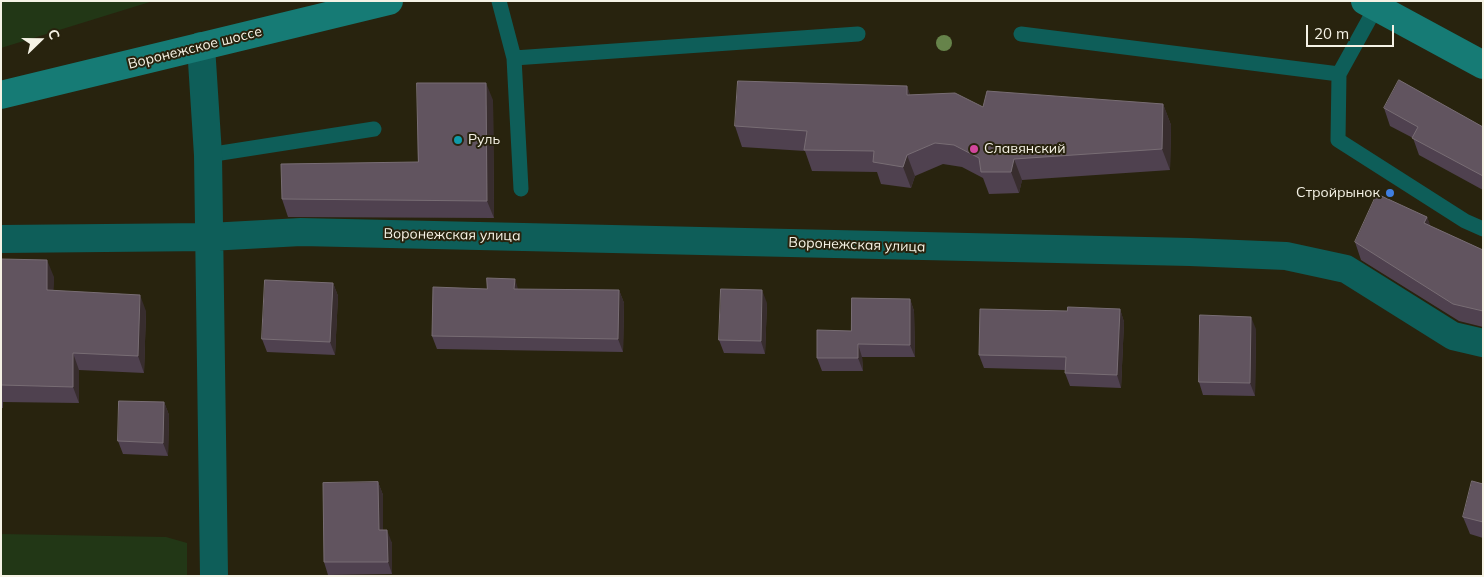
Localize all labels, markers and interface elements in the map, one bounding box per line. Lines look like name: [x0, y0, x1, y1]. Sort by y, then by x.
north arrow: [15, 15, 65, 65]
scale bar: [1309, 15, 1396, 47]
street label: Воронежское шоссе: [126, 23, 264, 73]
text: 20 m: [1314, 24, 1349, 43]
text: С: [44, 27, 64, 42]
place label: Руль: [468, 132, 500, 148]
marker: Руль: [452, 134, 464, 146]
place label: Славянский: [984, 141, 1065, 157]
marker: Славянский: [968, 143, 980, 155]
place label: Стройрынок: [1296, 185, 1380, 201]
marker: Стройрынок: [1384, 187, 1396, 199]
street label: Воронежская улица: [383, 225, 521, 245]
street label: Воронежская улица: [788, 234, 926, 256]

